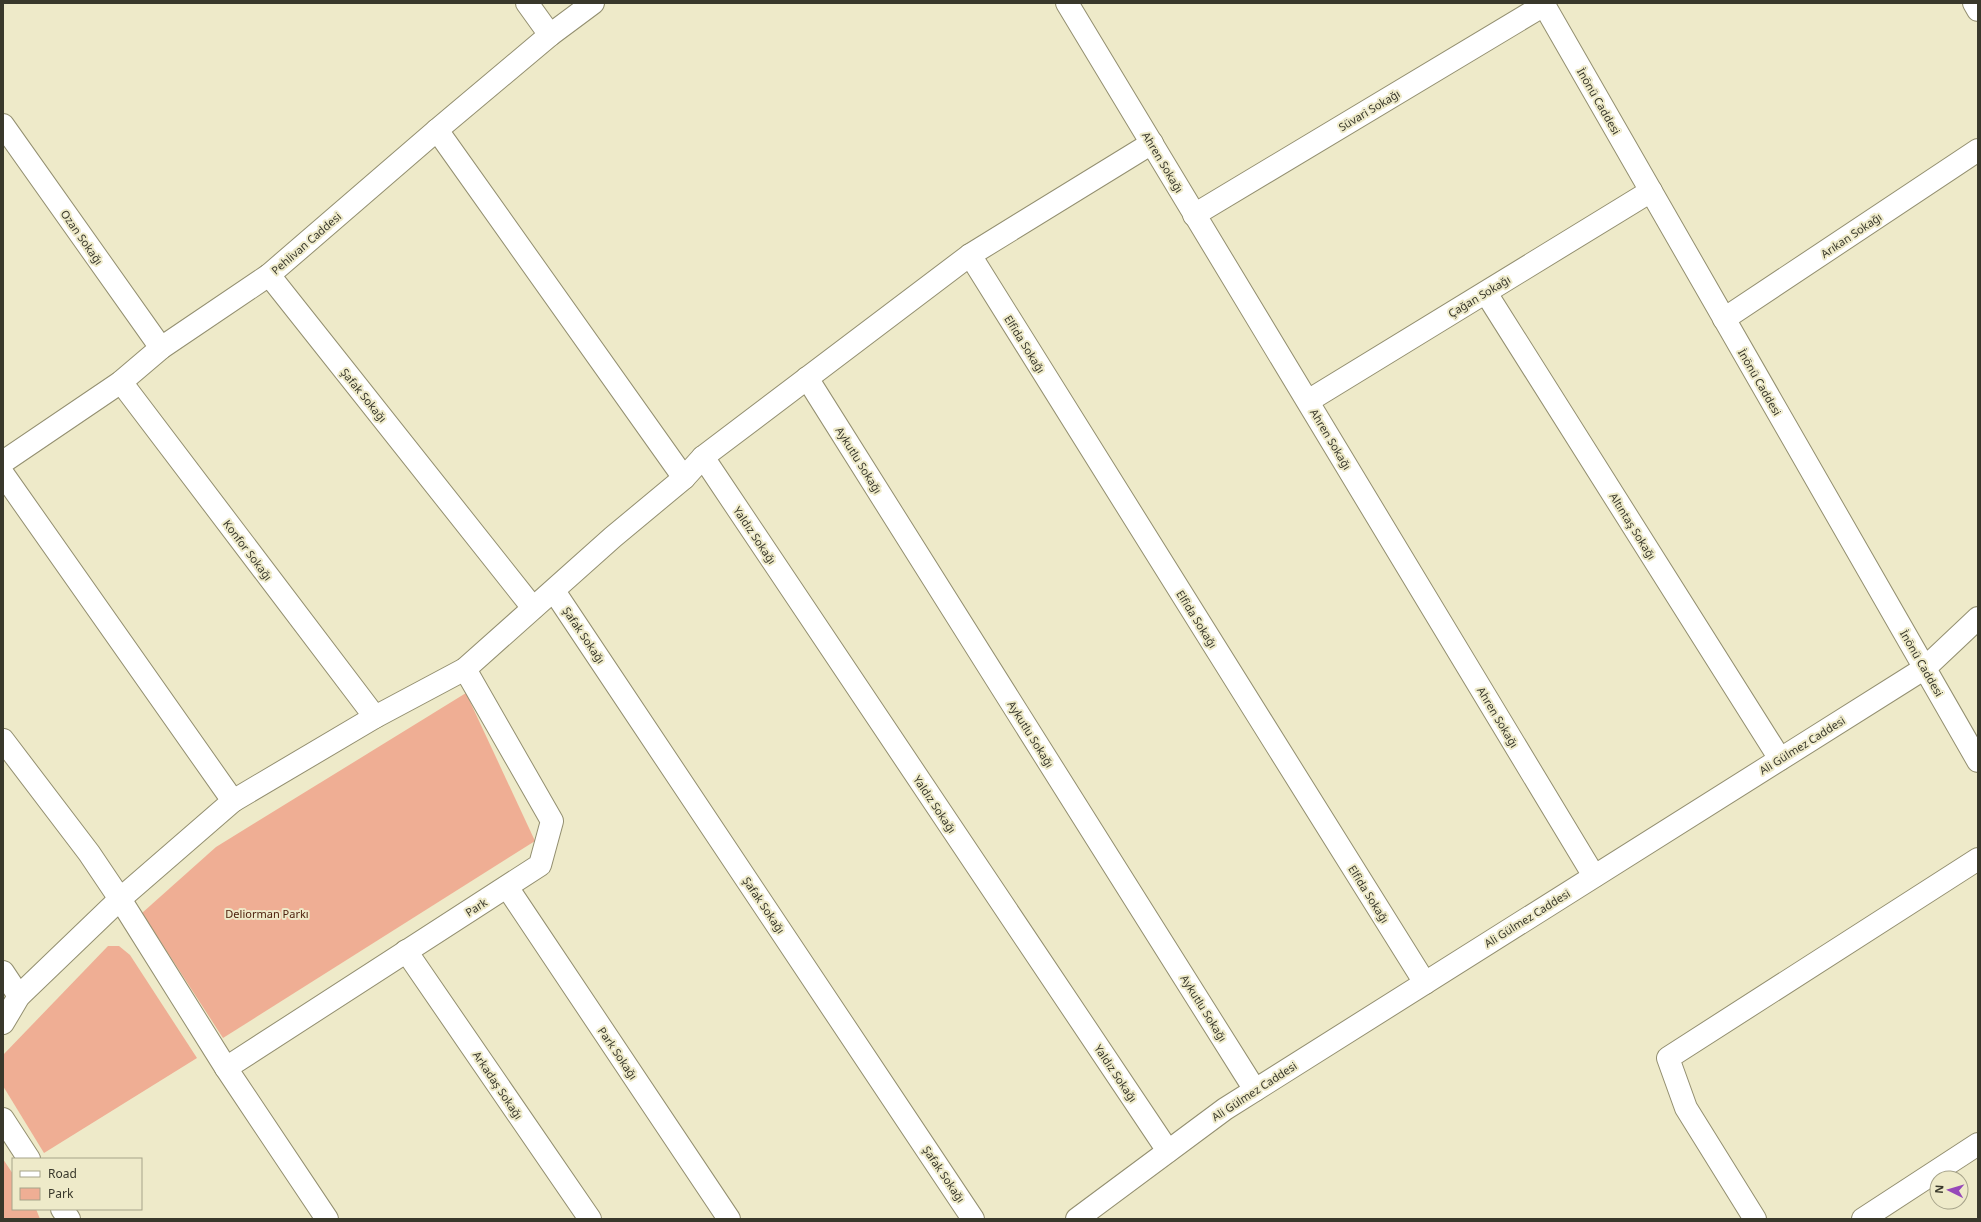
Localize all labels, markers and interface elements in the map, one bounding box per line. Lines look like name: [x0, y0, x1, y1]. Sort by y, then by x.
street label: İnönü Caddesi: [1574, 65, 1624, 137]
street label: Süvari Sokağı: [1335, 86, 1403, 134]
street label: Ahren Sokağı: [1139, 129, 1187, 195]
street label: Ozan Sokağı: [58, 207, 106, 267]
street label: Pehlivan Caddesi: [268, 209, 344, 277]
street label: Arıkan Sokağı: [1818, 209, 1884, 261]
street label: Çağan Sokağı: [1445, 272, 1513, 320]
street label: Elfida Sokağı: [1001, 312, 1049, 376]
street label: İnönü Caddesi: [1735, 346, 1785, 418]
street label: Şafak Sokağı: [338, 365, 390, 425]
street label: Ahren Sokağı: [1307, 406, 1355, 472]
street label: Aykutlu Sokağı: [832, 424, 886, 496]
street label: Altıntaş Sokağı: [1606, 490, 1660, 562]
street label: Yaldız Sokağı: [730, 503, 780, 567]
street label: Konfor Sokağı: [220, 517, 276, 583]
street label: Elfida Sokağı: [1173, 587, 1221, 651]
street label: Şafak Sokağı: [560, 604, 608, 666]
street label: İnönü Caddesi: [1897, 627, 1947, 699]
street label: Ahren Sokağı: [1474, 684, 1522, 750]
street label: Aykutlu Sokağı: [1004, 698, 1058, 770]
street label: Ali Gülmez Caddesi: [1756, 713, 1848, 777]
street label: Yaldız Sokağı: [910, 772, 960, 836]
street label: Elfida Sokağı: [1345, 862, 1393, 926]
street label: Şafak Sokağı: [740, 874, 788, 936]
street label: Ali Gülmez Caddesi: [1481, 886, 1573, 950]
street label: Park: [462, 894, 490, 920]
park label: Deliorman Parkı: [225, 906, 309, 921]
street label: Aykutlu Sokağı: [1177, 972, 1231, 1044]
street label: Park Sokağı: [595, 1024, 641, 1082]
street label: Yaldız Sokağı: [1091, 1041, 1141, 1105]
street label: Arkadaş Sokağı: [470, 1048, 526, 1122]
street label: Ali Gülmez Caddesi: [1209, 1058, 1299, 1124]
street label: Şafak Sokağı: [920, 1143, 968, 1205]
legend: [12, 1158, 142, 1210]
text: Road: [48, 1165, 77, 1182]
north arrow: [1929, 1170, 1969, 1210]
text: N: [1931, 1184, 1946, 1194]
text: Park: [48, 1185, 74, 1202]

